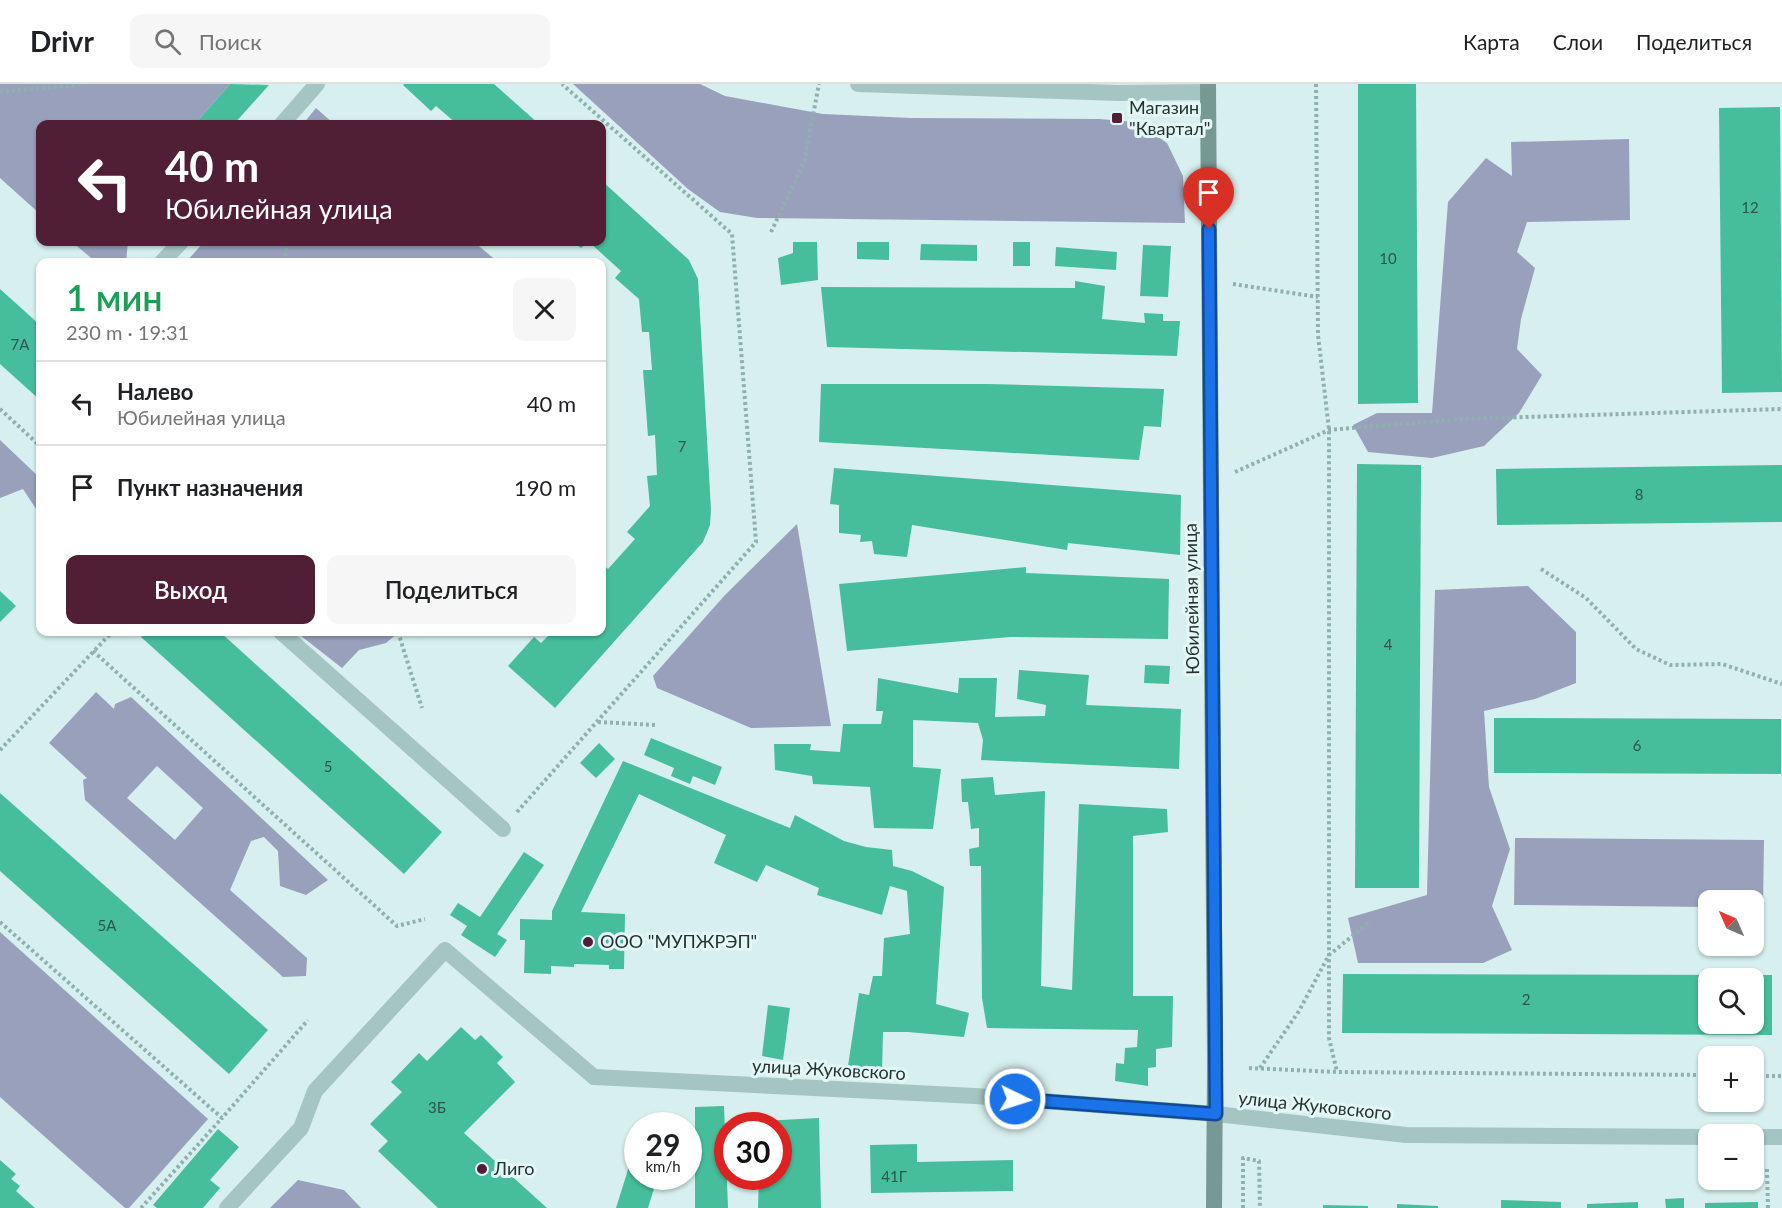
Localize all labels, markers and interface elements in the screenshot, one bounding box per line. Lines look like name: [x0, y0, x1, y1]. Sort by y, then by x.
search box: [130, 14, 550, 68]
text: Drivr: [30, 24, 94, 58]
icon: search: [151, 25, 184, 58]
text: Поиск: [199, 28, 262, 55]
text: Карта: [1463, 29, 1520, 54]
text: Слои: [1553, 29, 1603, 54]
text: Поделиться: [1636, 29, 1752, 54]
place label: Магазин "Квартал": [1129, 96, 1210, 139]
marker: Магазин "Квартал": [1110, 111, 1124, 125]
text: 40 m: [165, 141, 259, 191]
icon: left: [66, 144, 144, 222]
pin: [1183, 167, 1234, 229]
icon: arrive: [1192, 176, 1225, 209]
text: Юбилейная улица: [165, 192, 393, 225]
house number: 12: [1741, 198, 1759, 216]
house number: 10: [1379, 249, 1397, 267]
text: 1 мин: [66, 275, 163, 319]
button: close: [513, 278, 576, 341]
text: 230 m · 19:31: [66, 320, 189, 344]
house number: 7А: [11, 335, 30, 353]
text: Налево: [117, 378, 193, 405]
icon: left: [66, 387, 99, 420]
text: 40 m: [527, 390, 576, 417]
text: Юбилейная улица: [117, 405, 286, 429]
house number: 7: [678, 437, 687, 455]
icon: arrive: [66, 471, 99, 504]
text: Пункт назначения: [117, 474, 303, 501]
text: 190 m: [514, 474, 576, 501]
house number: 8: [1635, 485, 1643, 503]
street label: Юбилейная улица: [1179, 523, 1203, 675]
button: Выход: [66, 555, 315, 624]
button: Поделиться: [327, 555, 576, 624]
house number: 4: [1384, 635, 1393, 653]
house number: 6: [1633, 736, 1642, 754]
house number: 5: [324, 757, 332, 775]
north arrow: [1698, 890, 1764, 956]
map controls: [1698, 890, 1764, 1190]
house number: 5А: [98, 916, 117, 934]
place label: ООО "МУПЖРЭП": [600, 930, 757, 952]
marker: ООО "МУПЖРЭП": [581, 935, 595, 949]
button: search: [1698, 968, 1764, 1034]
house number: 2: [1522, 990, 1530, 1008]
button: +: [1698, 1046, 1764, 1112]
street label: улица Жуковского: [752, 1054, 906, 1084]
position arrow: [983, 1067, 1047, 1131]
street label: улица Жуковского: [1237, 1086, 1393, 1124]
house number: 3Б: [428, 1098, 446, 1116]
speed limit sign: 30: [714, 1112, 792, 1190]
button: −: [1698, 1124, 1764, 1190]
text: 29: [646, 1126, 680, 1162]
place label: Лиго: [493, 1157, 535, 1179]
text: km/h: [645, 1157, 681, 1175]
marker: Лиго: [475, 1162, 489, 1176]
house number: 41Г: [881, 1167, 907, 1185]

